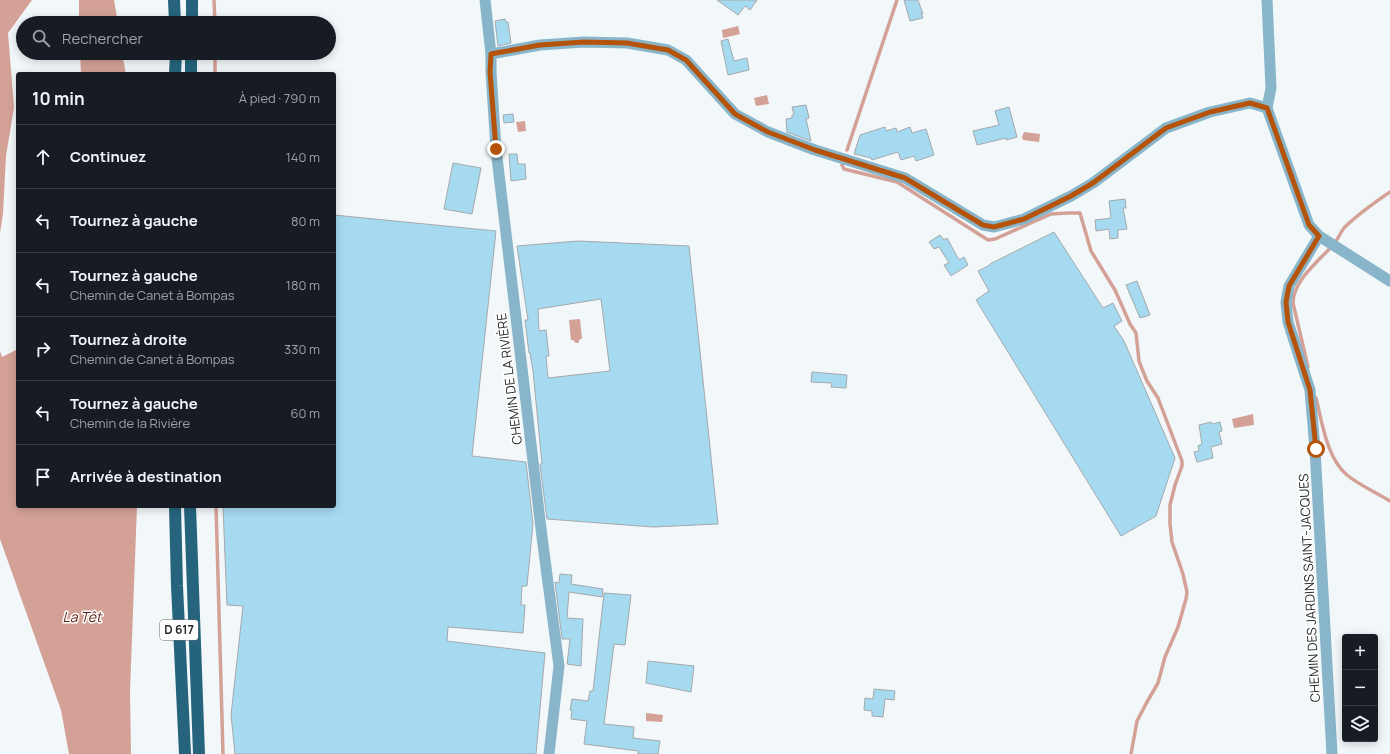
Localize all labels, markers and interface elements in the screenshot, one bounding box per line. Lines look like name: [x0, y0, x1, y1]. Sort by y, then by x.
search box: [16, 16, 336, 60]
icon: search: [30, 27, 52, 49]
text: Rechercher: [62, 28, 143, 49]
text: 10 min: [32, 87, 85, 110]
text: À pied · 790 m: [239, 89, 320, 107]
route end: [487, 140, 505, 158]
icon: ahead: [32, 146, 54, 168]
text: Continuez: [70, 146, 146, 167]
text: 140 m: [286, 148, 320, 166]
icon: left: [32, 210, 54, 232]
text: Tournez à gauche: [70, 210, 198, 231]
text: 80 m: [291, 212, 320, 230]
text: Tournez à gauche: [70, 265, 198, 286]
icon: left: [32, 274, 54, 296]
text: 180 m: [286, 276, 320, 294]
text: Chemin de Canet à Bompas: [70, 286, 235, 304]
street label: CHEMIN DE LA RIVIÈRE: [492, 312, 526, 446]
text: Tournez à droite: [70, 329, 187, 350]
icon: right: [32, 338, 54, 360]
text: 330 m: [284, 340, 320, 358]
text: Chemin de Canet à Bompas: [70, 350, 235, 368]
text: Tournez à gauche: [70, 393, 198, 414]
icon: left: [32, 402, 54, 424]
text: 60 m: [290, 404, 320, 422]
text: Chemin de la Rivière: [70, 414, 190, 432]
route start: [1307, 440, 1325, 458]
icon: arrive: [32, 466, 54, 488]
text: Arrivée à destination: [70, 466, 222, 487]
street label: CHEMIN DES JARDINS SAINT-JACQUES: [1294, 473, 1324, 703]
water label: La Têt: [63, 607, 103, 626]
road number: D 617: [160, 620, 198, 640]
map controls: [1342, 634, 1378, 742]
button: +: [1342, 634, 1378, 670]
button: −: [1342, 670, 1378, 706]
button: layers: [1342, 706, 1378, 742]

